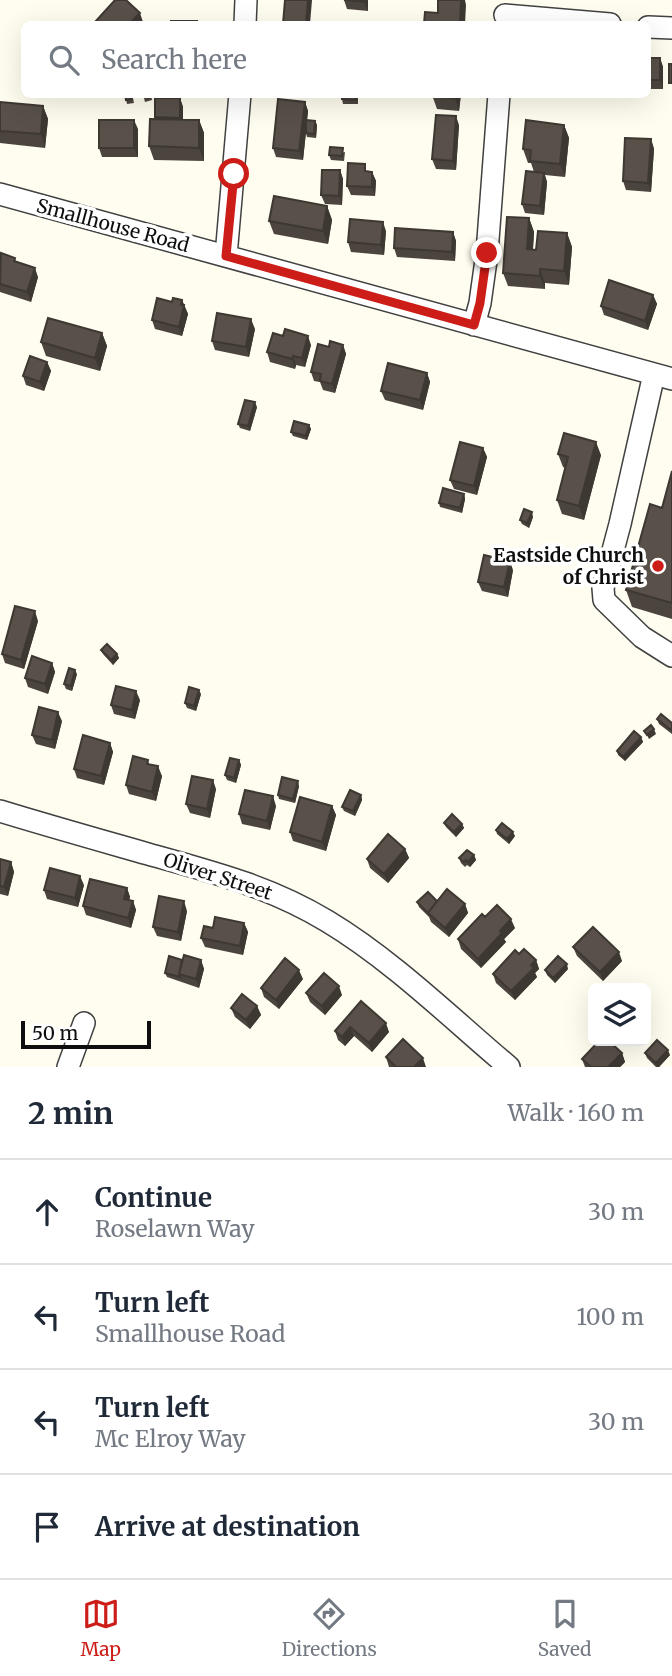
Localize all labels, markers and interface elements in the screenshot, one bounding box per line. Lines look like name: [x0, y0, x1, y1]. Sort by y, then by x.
search box: [21, 21, 651, 98]
icon: search: [45, 41, 83, 79]
text: Search here: [101, 43, 247, 76]
route start: [218, 158, 249, 189]
street label: Smallhouse Road: [34, 193, 192, 257]
route end: [471, 237, 502, 268]
place label: Eastside Church of Christ: [493, 543, 644, 589]
marker: Eastside Church of Christ: [650, 558, 666, 574]
street label: Oliver Street: [160, 847, 276, 905]
map controls: [588, 983, 651, 1046]
button: layers: [588, 983, 651, 1046]
scale bar: [21, 1018, 150, 1050]
text: 50 m: [32, 1021, 78, 1045]
text: 2 min: [28, 1094, 113, 1132]
text: Walk · 160 m: [508, 1098, 644, 1127]
text: Continue: [95, 1181, 212, 1214]
icon: ahead: [28, 1193, 66, 1231]
text: 30 m: [588, 1197, 644, 1226]
text: Roselawn Way: [95, 1214, 255, 1243]
text: Turn left: [95, 1286, 209, 1319]
icon: left: [28, 1298, 66, 1336]
text: 100 m: [576, 1302, 644, 1331]
text: Smallhouse Road: [95, 1319, 285, 1348]
text: Turn left: [95, 1391, 209, 1424]
icon: left: [28, 1403, 66, 1441]
text: 30 m: [588, 1407, 644, 1436]
text: Mc Elroy Way: [95, 1424, 246, 1453]
icon: arrive: [28, 1508, 66, 1546]
text: Arrive at destination: [95, 1510, 360, 1543]
tab: Map: [80, 1595, 121, 1661]
tab: Directions: [282, 1595, 377, 1661]
tab: Saved: [538, 1595, 592, 1661]

